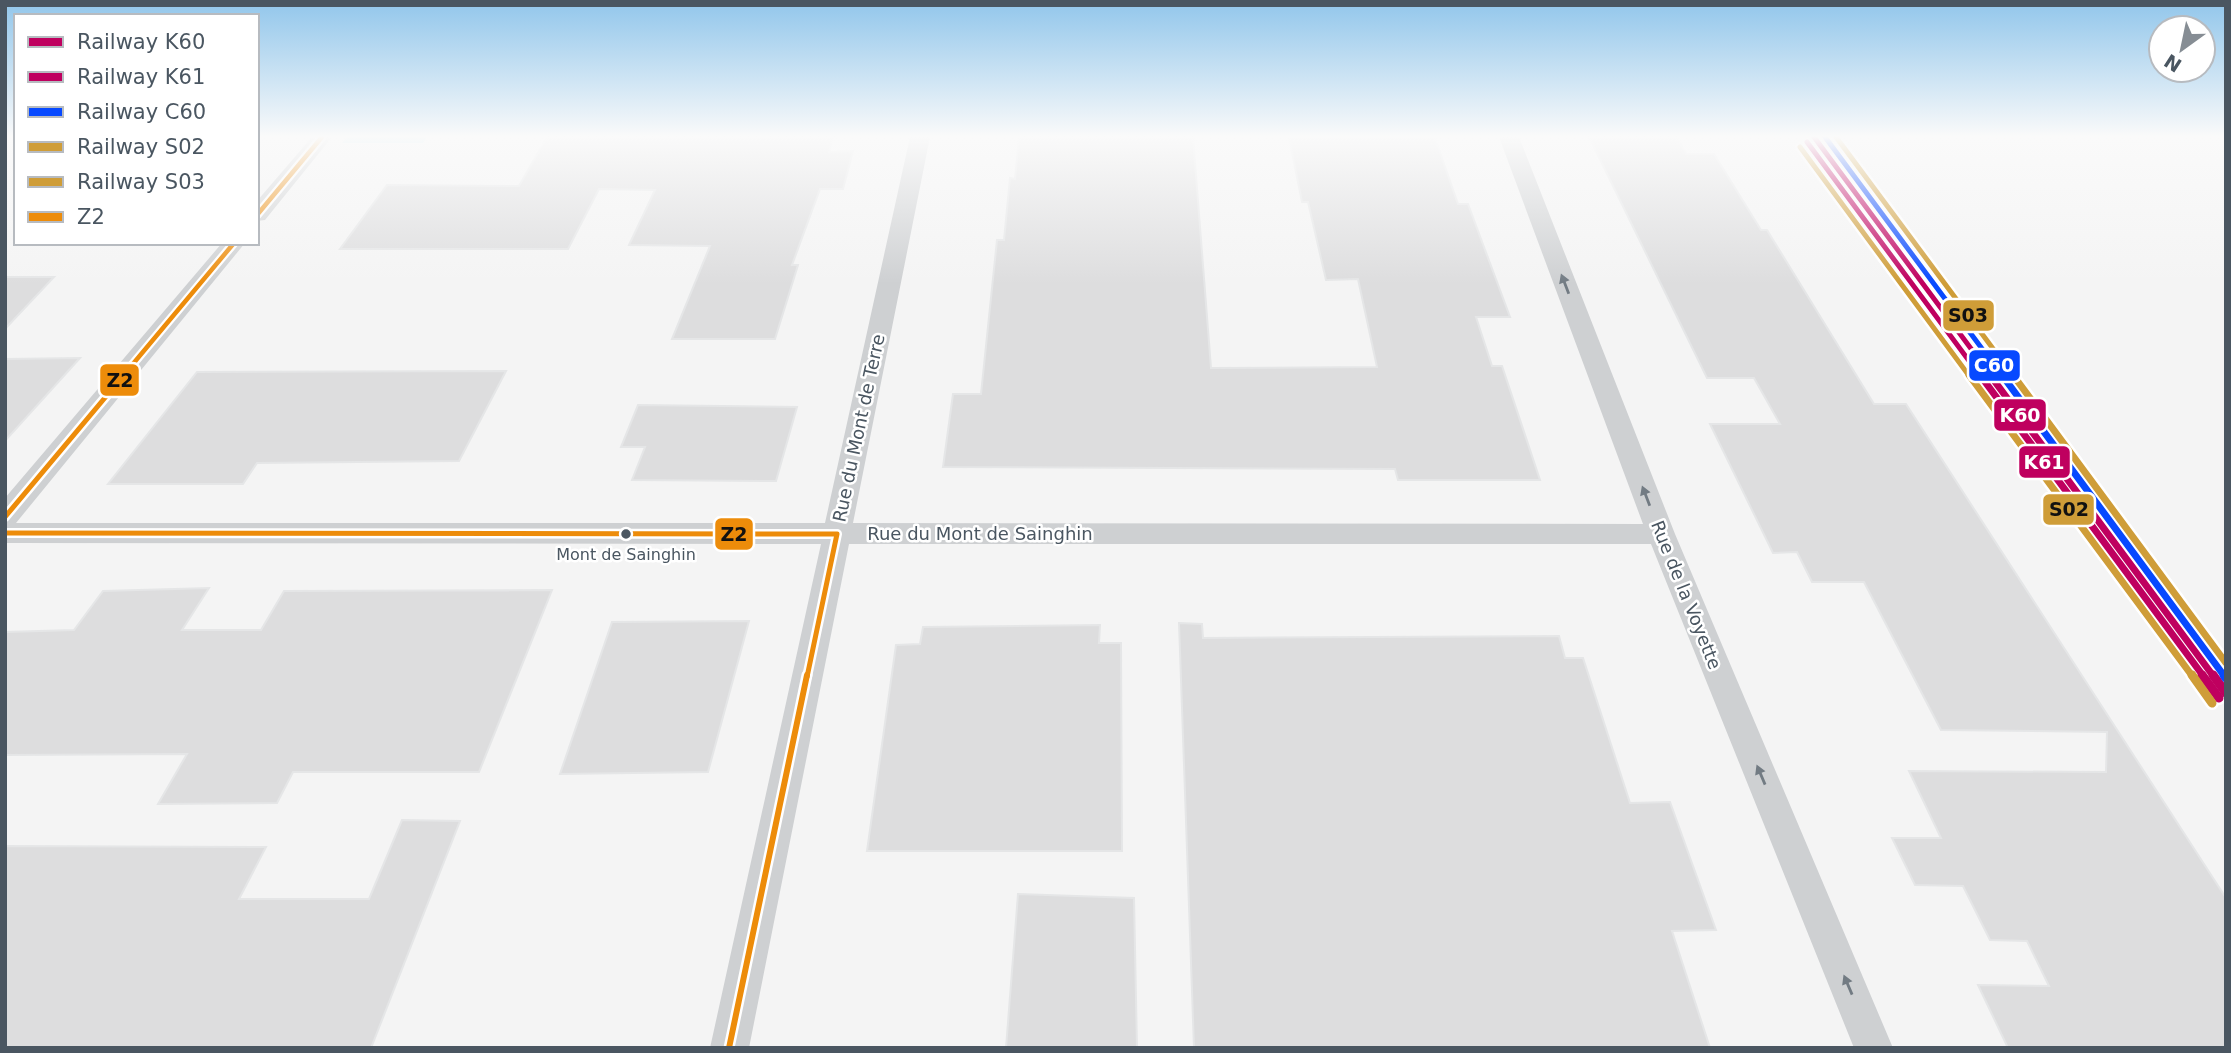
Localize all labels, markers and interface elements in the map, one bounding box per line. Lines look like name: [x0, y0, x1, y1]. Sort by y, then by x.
legend: [14, 14, 259, 245]
north arrow: [2147, 14, 2217, 84]
text: Railway K60: [77, 30, 205, 54]
text: N: [2160, 50, 2185, 77]
text: Railway K61: [77, 65, 205, 89]
text: Railway C60: [77, 100, 206, 124]
text: Railway S02: [77, 135, 205, 159]
text: Railway S03: [77, 170, 205, 194]
text: Z2: [77, 205, 105, 229]
one-way arrow: [1560, 273, 1571, 294]
line badge: S03: [1942, 299, 1995, 332]
text: S03: [1948, 304, 1988, 326]
street label: Rue du Mont de Terre: [828, 332, 889, 524]
line badge: C60: [1968, 349, 2021, 382]
text: C60: [1974, 354, 2014, 376]
line badge: Z2: [99, 363, 140, 397]
text: Z2: [107, 369, 134, 391]
line badge: K60: [1993, 398, 2047, 432]
text: K60: [1999, 404, 2041, 426]
line badge: K61: [2018, 445, 2071, 479]
text: K61: [2023, 451, 2065, 473]
one-way arrow: [1641, 486, 1652, 507]
line badge: S02: [2042, 493, 2095, 526]
text: S02: [2049, 498, 2089, 520]
line badge: Z2: [714, 517, 754, 551]
street label: Rue de la Voyette: [1647, 517, 1726, 672]
text: Z2: [721, 523, 748, 545]
street label: Rue du Mont de Sainghin: [867, 523, 1093, 544]
marker: Mont de Sainghin: [619, 527, 633, 541]
place label: Mont de Sainghin: [556, 545, 696, 564]
one-way arrow: [1755, 764, 1766, 785]
one-way arrow: [1842, 974, 1853, 995]

